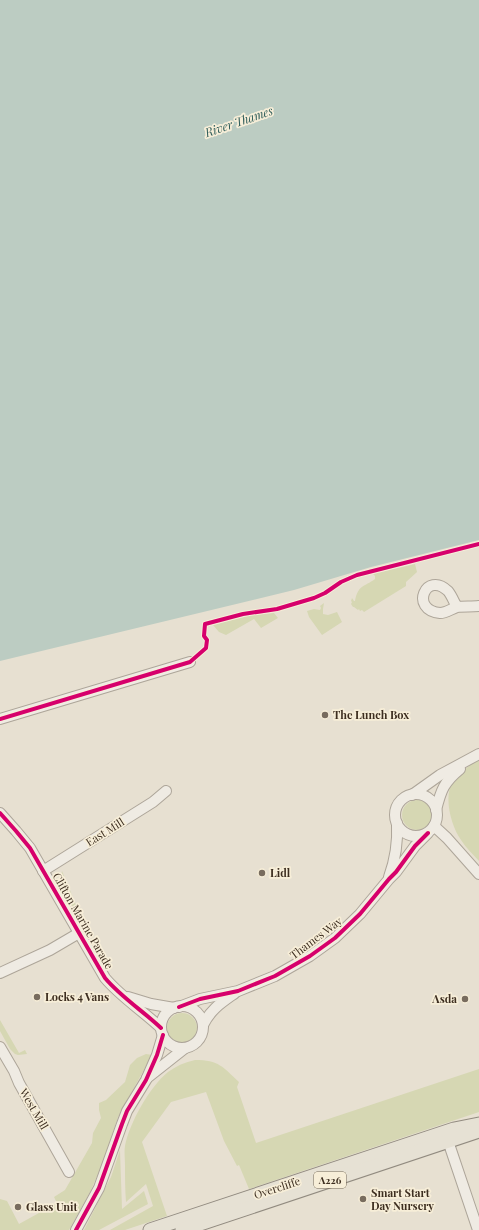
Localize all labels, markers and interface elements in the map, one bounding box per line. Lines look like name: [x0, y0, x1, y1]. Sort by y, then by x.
water label: River Thames: [202, 102, 275, 140]
place label: The Lunch Box: [333, 707, 409, 722]
marker: The Lunch Box: [320, 710, 330, 720]
street label: East Mill: [83, 814, 127, 849]
place label: Lidl: [270, 865, 291, 880]
marker: Lidl: [257, 868, 267, 878]
street label: Clifton Marine Parade: [50, 870, 117, 972]
street label: Thames Way: [287, 913, 345, 962]
place label: Locks 4 Vans: [45, 989, 109, 1004]
place label: Asda: [431, 991, 457, 1006]
marker: Locks 4 Vans: [32, 992, 42, 1002]
marker: Asda: [460, 994, 470, 1004]
street label: West Mill: [16, 1085, 52, 1132]
road number: A226: [314, 1172, 346, 1188]
street label: Overcliffe: [252, 1173, 302, 1202]
place label: Smart Start Day Nursery: [371, 1185, 434, 1213]
marker: Smart Start Day Nursery: [358, 1194, 368, 1204]
place label: Glass Unit: [26, 1199, 78, 1214]
marker: Glass Unit: [13, 1202, 23, 1212]

